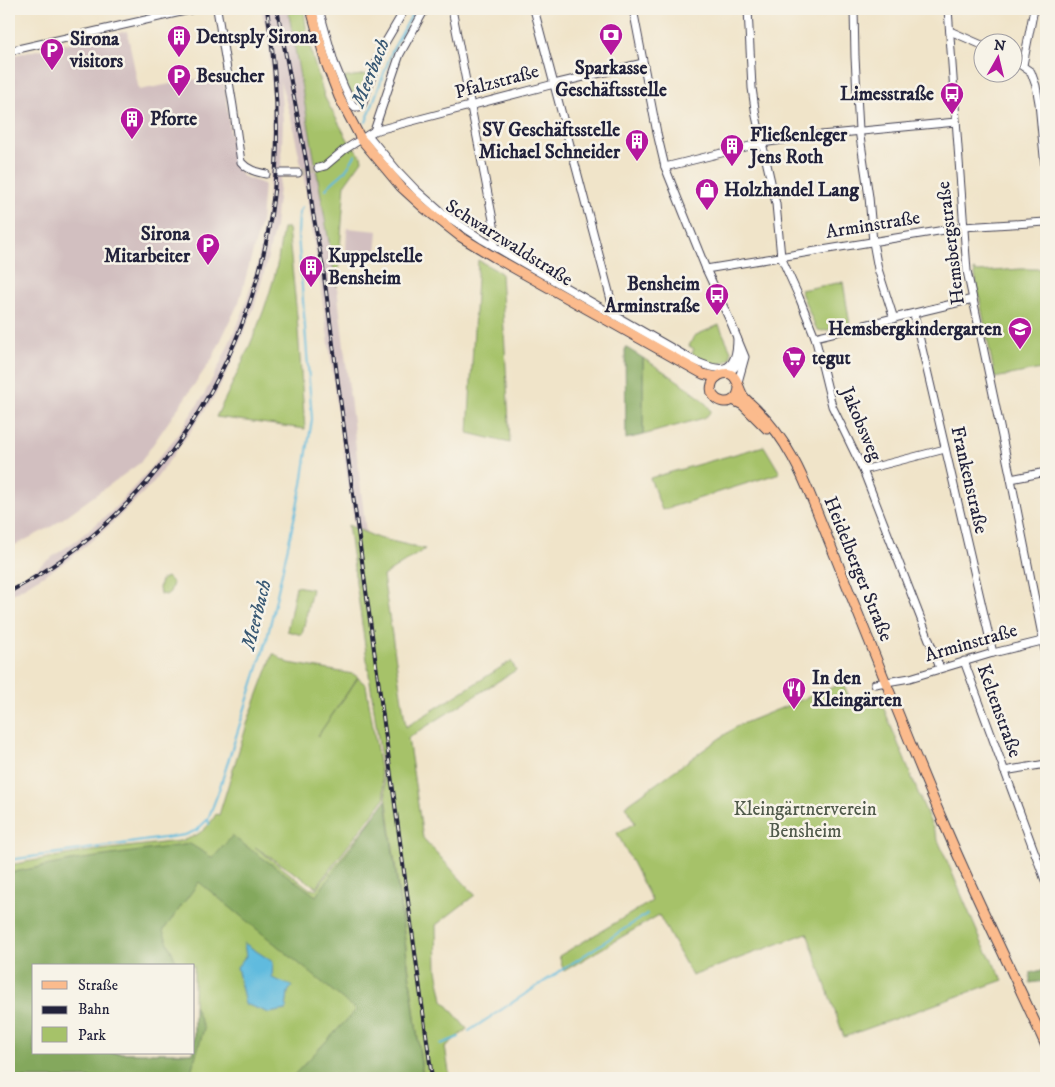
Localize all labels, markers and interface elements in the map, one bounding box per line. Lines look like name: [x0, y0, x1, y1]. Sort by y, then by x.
bank icon: Sparkasse Geschäftsstelle: [598, 22, 624, 56]
building icon: Dentsply Sirona: [166, 24, 192, 58]
place label: Dentsply Sirona: [196, 26, 318, 49]
place label: Sirona visitors: [69, 28, 124, 73]
north arrow: [972, 32, 1022, 82]
water label: Meerbach: [345, 35, 396, 113]
text: N: [993, 36, 1007, 56]
parking icon: Sirona visitors: [39, 37, 65, 71]
place label: Sparkasse Geschäftsstelle: [555, 57, 667, 102]
street label: Pfalzstraße: [452, 60, 542, 104]
parking icon: Besucher: [166, 63, 192, 97]
place label: Besucher: [196, 65, 265, 88]
bus stop icon: Limesstraße: [939, 81, 965, 115]
place label: Limesstraße: [840, 83, 934, 106]
building icon: Pforte: [119, 106, 145, 140]
place label: Pforte: [150, 108, 197, 131]
place label: SV Geschäftsstelle Michael Schneider: [479, 119, 621, 164]
place label: Fließenleger Jens Roth: [748, 124, 848, 169]
building icon: SV Geschäftsstelle Michael Schneider: [624, 128, 650, 162]
building icon: Fließenleger Jens Roth: [719, 133, 745, 167]
shop icon: Holzhandel Lang: [694, 177, 720, 211]
place label: Holzhandel Lang: [724, 179, 859, 202]
street label: Hemsbergstraße: [932, 180, 970, 306]
street label: Schwarzwaldstraße: [441, 195, 577, 291]
street label: Arminstraße: [824, 206, 922, 244]
place label: Sirona Mitarbeiter: [104, 223, 191, 268]
parking icon: Sirona Mitarbeiter: [195, 232, 221, 266]
place label: Kuppelstelle Bensheim: [328, 245, 423, 290]
building icon: Kuppelstelle Bensheim: [298, 254, 324, 288]
place label: Bensheim Arminstraße: [604, 273, 701, 318]
bus stop icon: Bensheim Arminstraße: [704, 282, 730, 316]
school or university icon: Hemsbergkindergarten: [1007, 316, 1033, 350]
place label: Hemsbergkindergarten: [828, 318, 1003, 341]
supermarket icon: tegut: [781, 345, 807, 379]
place label: tegut: [812, 347, 851, 370]
street label: Jakobsweg: [834, 382, 887, 465]
street label: Frankenstraße: [945, 424, 993, 536]
street label: Heidelberger Straße: [818, 493, 898, 645]
water label: Meerbach: [236, 577, 278, 655]
street label: Arminstraße: [922, 619, 1020, 667]
street label: Keltenstraße: [972, 661, 1027, 761]
place label: In den Kleingärten: [812, 667, 903, 712]
restaurant icon: In den Kleingärten: [781, 676, 807, 710]
park label: Kleingärtnerverein Bensheim: [733, 798, 877, 843]
legend: [32, 964, 195, 1054]
text: Straße: [78, 976, 118, 995]
text: Bahn: [78, 1000, 110, 1019]
text: Park: [78, 1026, 107, 1045]

